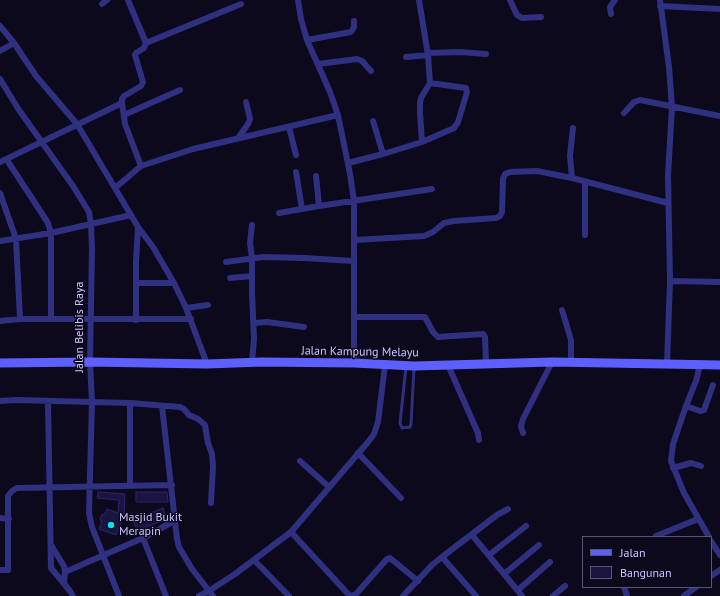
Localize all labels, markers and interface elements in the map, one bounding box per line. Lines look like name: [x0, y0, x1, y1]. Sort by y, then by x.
street label: Jalan Belibis Raya: [73, 282, 87, 372]
street label: Jalan Kampung Melayu: [301, 344, 419, 360]
place label: Masjid Bukit Merapin: [119, 511, 182, 539]
marker: Masjid Bukit Merapin: [106, 520, 116, 530]
legend: [582, 536, 712, 588]
text: Jalan: [620, 545, 645, 560]
text: Bangunan: [620, 565, 672, 580]

